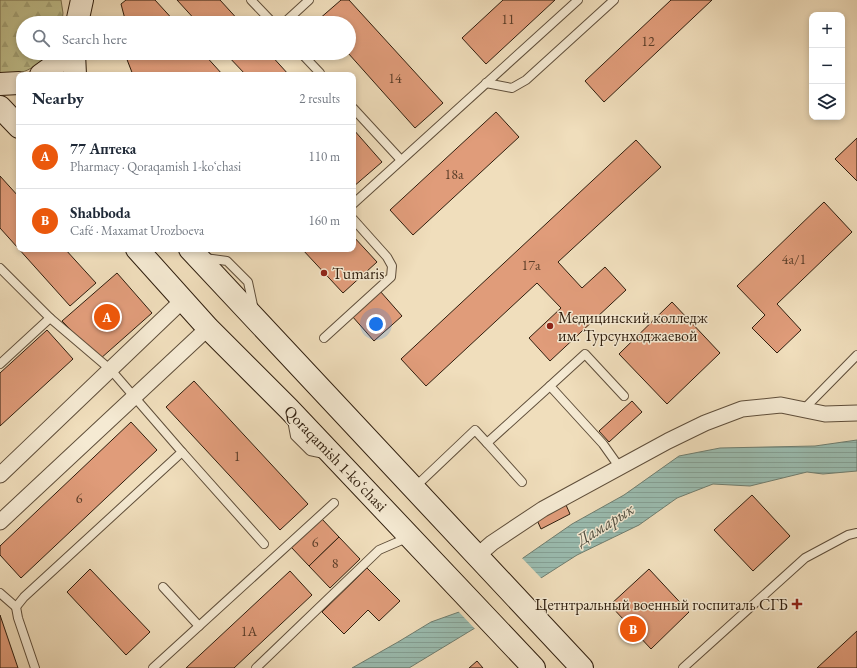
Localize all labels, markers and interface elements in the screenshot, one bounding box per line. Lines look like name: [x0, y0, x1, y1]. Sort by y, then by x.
house number: 11: [501, 10, 515, 28]
map controls: [809, 12, 845, 120]
button: +: [809, 12, 845, 48]
search box: [16, 16, 356, 60]
icon: search: [30, 27, 52, 49]
text: Search here: [62, 29, 127, 48]
house number: 12: [641, 32, 655, 50]
button: −: [809, 48, 845, 84]
house number: 14: [388, 69, 402, 87]
button: layers: [809, 84, 845, 120]
text: Nearby: [32, 87, 84, 109]
text: 2 results: [299, 90, 340, 107]
text: 77 Аптека: [70, 139, 136, 158]
text: A: [40, 148, 50, 165]
text: 110 m: [309, 148, 340, 165]
text: Pharmacy · Qoraqamish 1-koʻchasi: [70, 158, 241, 175]
house number: 18а: [444, 165, 464, 183]
text: Shabboda: [70, 203, 131, 222]
text: B: [41, 212, 49, 229]
text: 160 m: [309, 212, 340, 229]
text: Café · Maxamat Urozboeva: [70, 222, 204, 239]
house number: 4a/1: [782, 250, 806, 268]
house number: 17а: [521, 256, 541, 274]
place label: Tumaris: [332, 263, 384, 284]
marker: Tumaris: [319, 268, 329, 278]
pin: A: [94, 302, 120, 332]
place label: Медицинский колледж им. Турсунходжаевой: [558, 307, 708, 346]
your location: [366, 314, 386, 334]
marker: Медицинский колледж им. Турсунходжаевой: [545, 321, 555, 331]
street label: Qoraqamish 1-koʻchasi: [279, 401, 392, 516]
house number: 1: [234, 447, 240, 465]
house number: 6: [76, 489, 83, 507]
water label: Дамарык: [570, 497, 639, 551]
house number: 6: [312, 533, 319, 551]
house number: 8: [332, 554, 339, 572]
place label: Цетнтральный военный госпиталь СГБ: [535, 594, 788, 615]
marker: Цетнтральный военный госпиталь СГБ: [791, 598, 803, 610]
pin: B: [620, 614, 646, 644]
house number: 1А: [241, 622, 258, 640]

